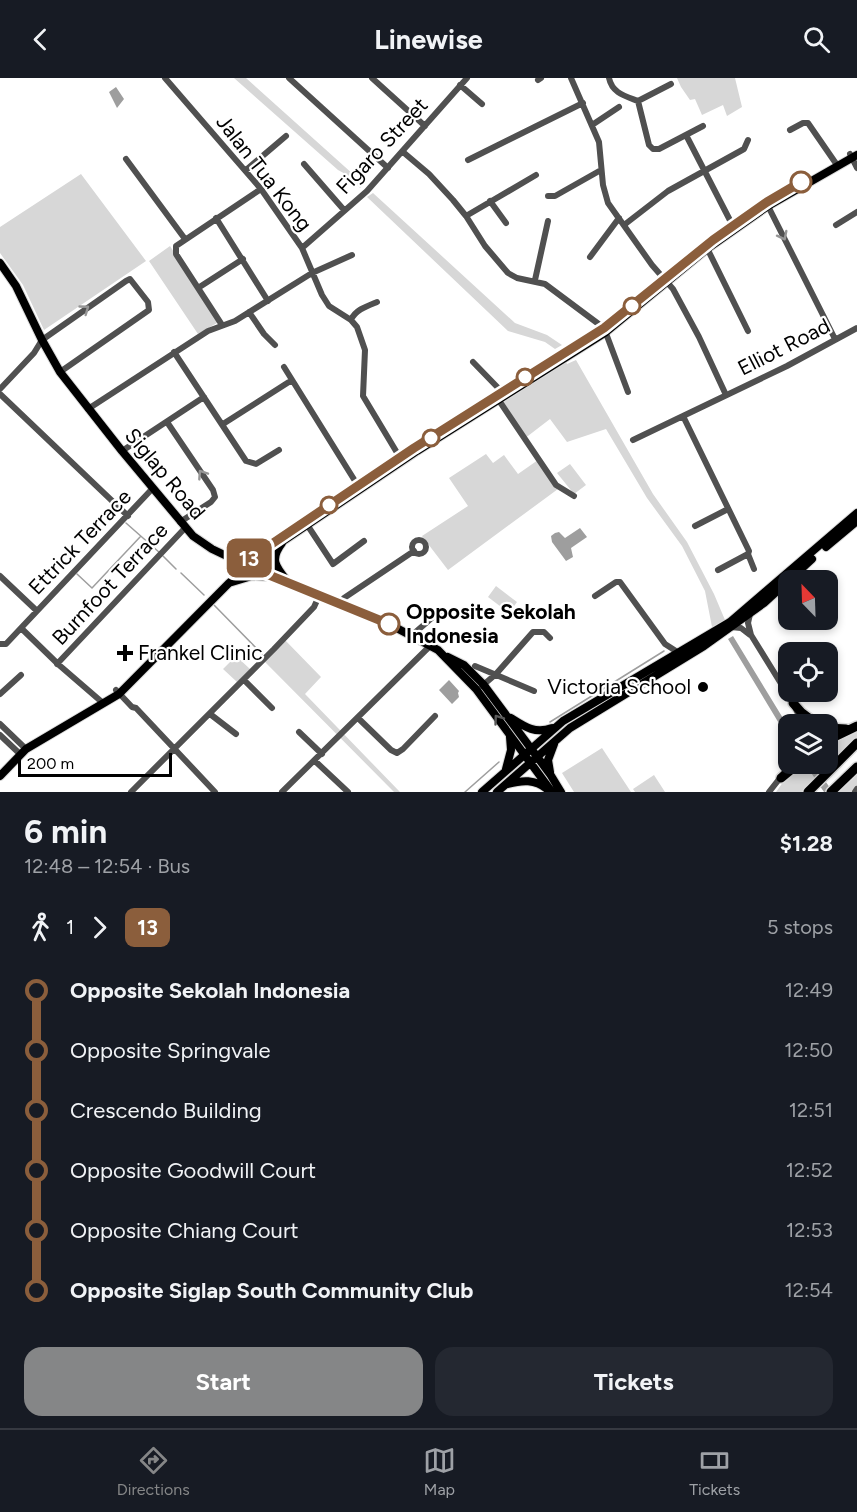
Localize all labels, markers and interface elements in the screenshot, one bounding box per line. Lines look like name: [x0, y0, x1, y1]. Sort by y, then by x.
icon: back: [24, 23, 57, 56]
text: Linewise: [374, 23, 483, 56]
icon: search: [800, 23, 833, 56]
street label: Figaro Street: [331, 92, 433, 199]
street label: Jalan Tua Kong: [211, 109, 318, 236]
unlabelled marker: [790, 171, 812, 193]
one-way arrow: [776, 230, 788, 241]
unlabelled marker: [623, 297, 641, 315]
one-way arrow: [79, 305, 90, 316]
street label: Elliot Road: [733, 313, 834, 380]
unlabelled marker: [516, 368, 534, 386]
street label: Siglap Road: [120, 423, 211, 524]
unlabelled marker: [422, 429, 440, 447]
one-way arrow: [198, 470, 209, 481]
street label: Ettrick Terrace: [23, 484, 136, 599]
unlabelled marker: [320, 496, 338, 514]
street label: Burnfoot Terrace: [47, 517, 173, 650]
line badge: 13: [222, 538, 276, 578]
text: 13: [239, 546, 259, 571]
north arrow: [778, 570, 838, 630]
map controls: [778, 570, 838, 774]
place label: Opposite Sekolah Indonesia: [406, 599, 576, 648]
marker: Opposite Sekolah Indonesia: [378, 613, 400, 635]
place label: Frankel Clinic: [138, 640, 263, 665]
button: locate: [778, 642, 838, 702]
marker: Frankel Clinic: [116, 644, 134, 662]
place label: Victoria School: [547, 674, 691, 699]
marker: Victoria School: [696, 680, 710, 694]
one-way arrow: [494, 714, 505, 725]
button: layers: [778, 714, 838, 774]
scale bar: [18, 750, 172, 778]
text: 200 m: [27, 754, 74, 773]
text: 6 min: [24, 812, 107, 851]
text: $1.28: [780, 830, 833, 857]
text: 12:48 – 12:54 · Bus: [24, 854, 190, 878]
icon: walk: [24, 911, 57, 944]
icon: forward: [83, 911, 116, 944]
text: 1: [66, 915, 74, 939]
text: 13: [137, 915, 158, 940]
text: 5 stops: [767, 915, 833, 939]
text: Opposite Sekolah Indonesia: [70, 977, 350, 1004]
text: 12:49: [785, 978, 833, 1002]
text: Opposite Springvale: [70, 1037, 270, 1064]
text: 12:50: [784, 1038, 833, 1062]
text: Crescendo Building: [70, 1097, 262, 1124]
text: 12:51: [789, 1098, 833, 1122]
text: Opposite Goodwill Court: [70, 1157, 316, 1184]
text: 12:52: [786, 1158, 833, 1182]
text: Opposite Chiang Court: [70, 1217, 299, 1244]
text: 12:53: [786, 1218, 833, 1242]
text: Opposite Siglap South Community Club: [70, 1277, 473, 1304]
text: 12:54: [785, 1278, 833, 1302]
button: Start: [24, 1347, 423, 1416]
button: Tickets: [435, 1347, 833, 1416]
tab: Directions: [117, 1444, 190, 1499]
tab: Map: [423, 1444, 456, 1499]
tab: Tickets: [689, 1444, 740, 1499]

